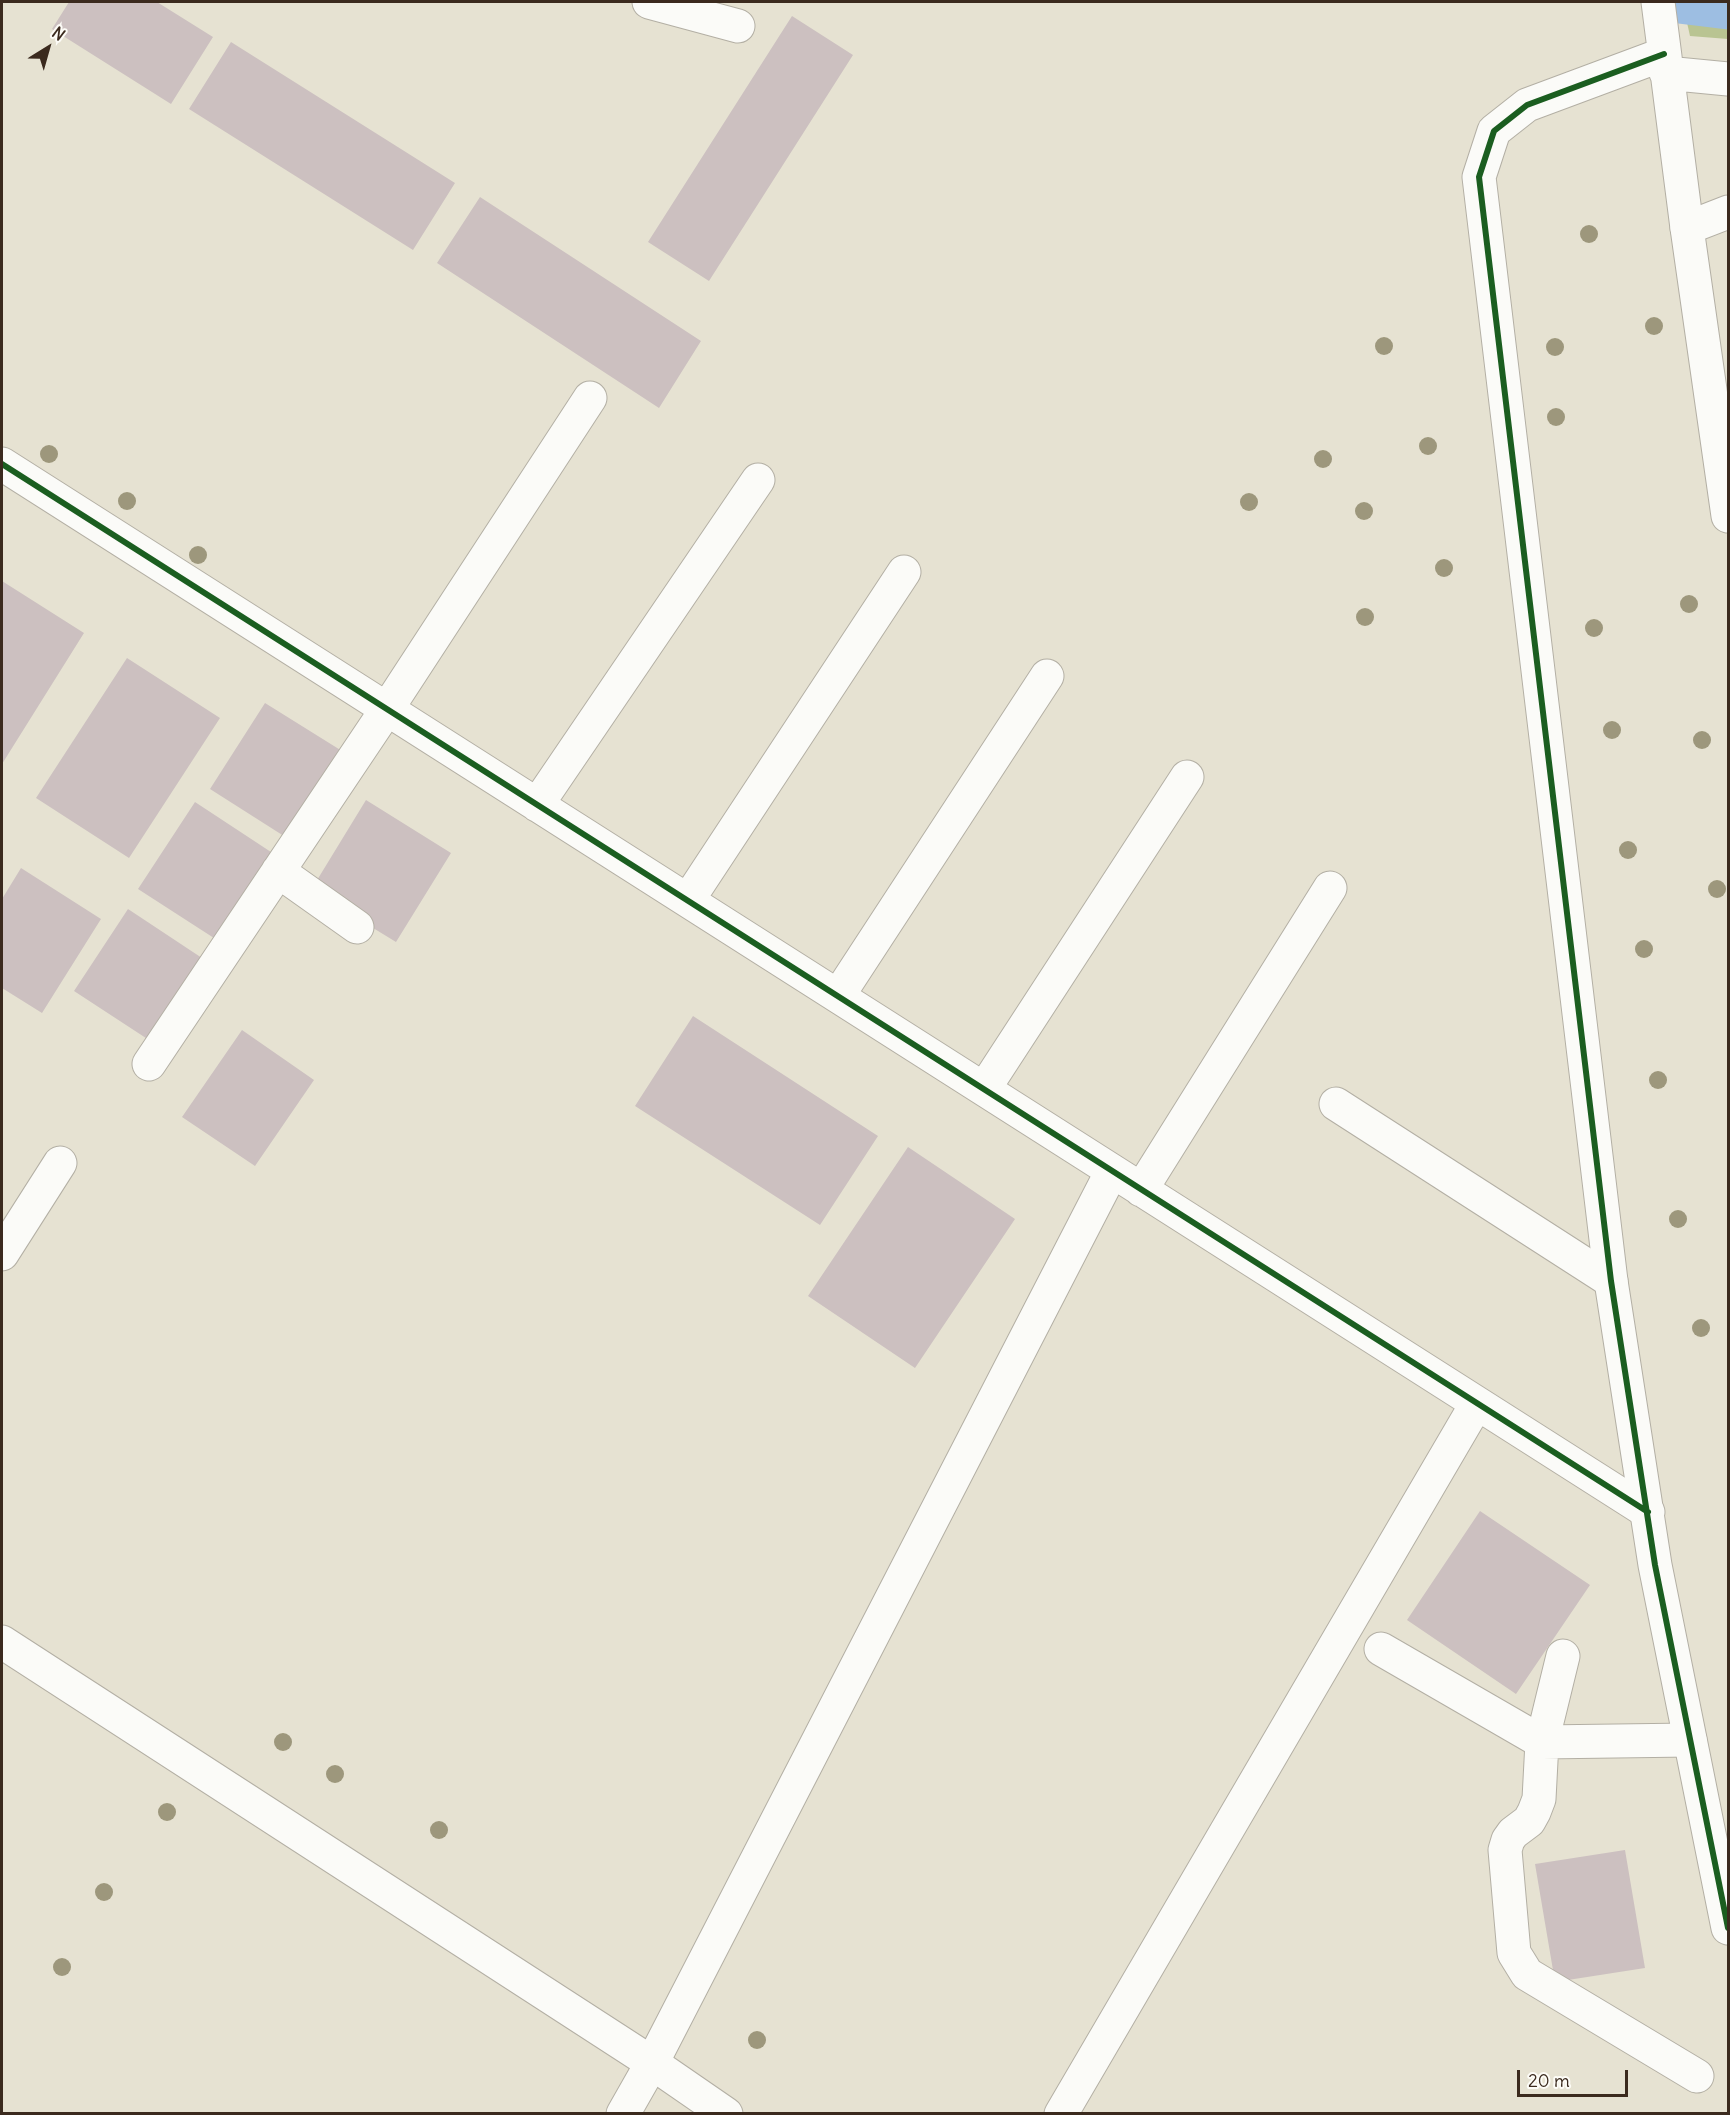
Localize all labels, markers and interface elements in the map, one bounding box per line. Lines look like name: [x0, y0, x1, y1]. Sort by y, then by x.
north arrow: [18, 18, 78, 78]
text: N: [48, 22, 69, 45]
scale bar: [1520, 2058, 1631, 2096]
text: 20 m: [1528, 2069, 1570, 2092]

